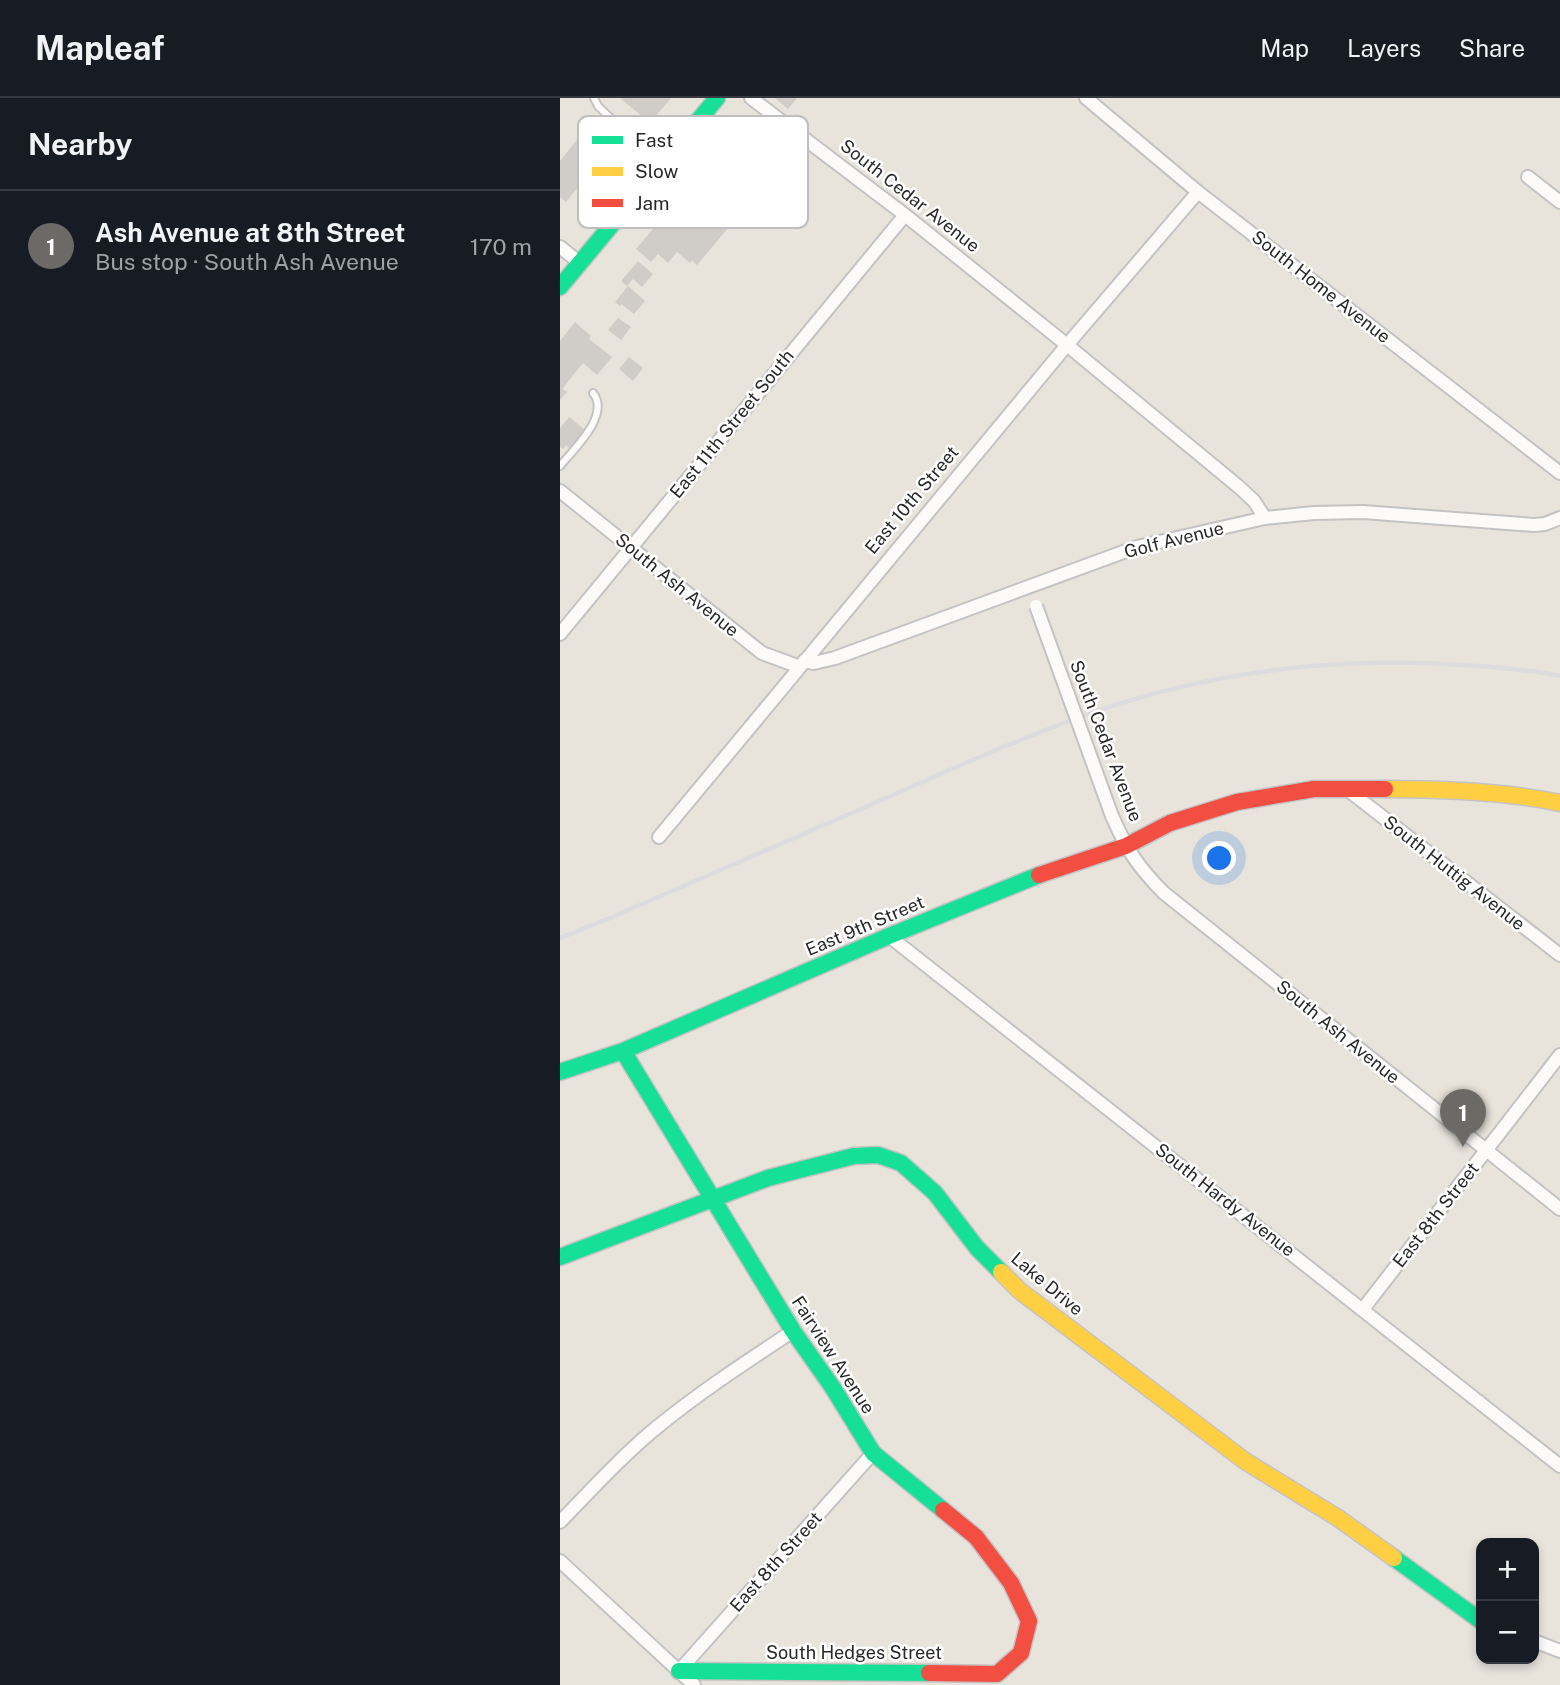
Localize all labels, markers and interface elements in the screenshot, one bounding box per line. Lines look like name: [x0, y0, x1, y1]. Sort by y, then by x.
text: Mapleaf: [35, 29, 164, 67]
text: Map: [1260, 34, 1309, 62]
text: Layers: [1347, 34, 1421, 62]
text: Share: [1459, 34, 1525, 62]
legend: [578, 116, 808, 228]
text: Nearby: [28, 126, 132, 162]
text: Fast: [635, 129, 673, 151]
street label: South Cedar Avenue: [837, 135, 984, 256]
text: Slow: [635, 160, 679, 182]
text: Jam: [635, 192, 669, 214]
text: Ash Avenue at 8th Street: [95, 217, 405, 248]
street label: South Home Avenue: [1248, 226, 1395, 347]
text: 1: [46, 233, 56, 260]
text: 170 m: [470, 233, 532, 260]
text: Bus stop · South Ash Avenue: [95, 248, 399, 275]
street label: East 11th Street South: [665, 345, 798, 502]
street label: East 10th Street: [861, 442, 963, 558]
street label: Golf Avenue: [1122, 517, 1226, 562]
street label: South Ash Avenue: [611, 528, 743, 641]
street label: South Cedar Avenue: [1066, 657, 1147, 824]
street label: South Huttig Avenue: [1379, 811, 1529, 934]
your location: [1202, 841, 1236, 875]
street label: East 9th Street: [802, 891, 927, 960]
street label: South Ash Avenue: [1272, 975, 1404, 1088]
pin: 1: [1440, 1089, 1486, 1147]
street label: South Hardy Avenue: [1151, 1139, 1299, 1261]
street label: East 8th Street: [1388, 1158, 1483, 1271]
street label: Lake Drive: [1007, 1248, 1087, 1320]
street label: Fairview Avenue: [788, 1292, 879, 1418]
street label: East 8th Street: [725, 1507, 826, 1616]
map controls: [1476, 1538, 1539, 1664]
button: +: [1476, 1538, 1539, 1601]
button: −: [1476, 1601, 1539, 1664]
street label: South Hedges Street: [766, 1642, 942, 1663]

